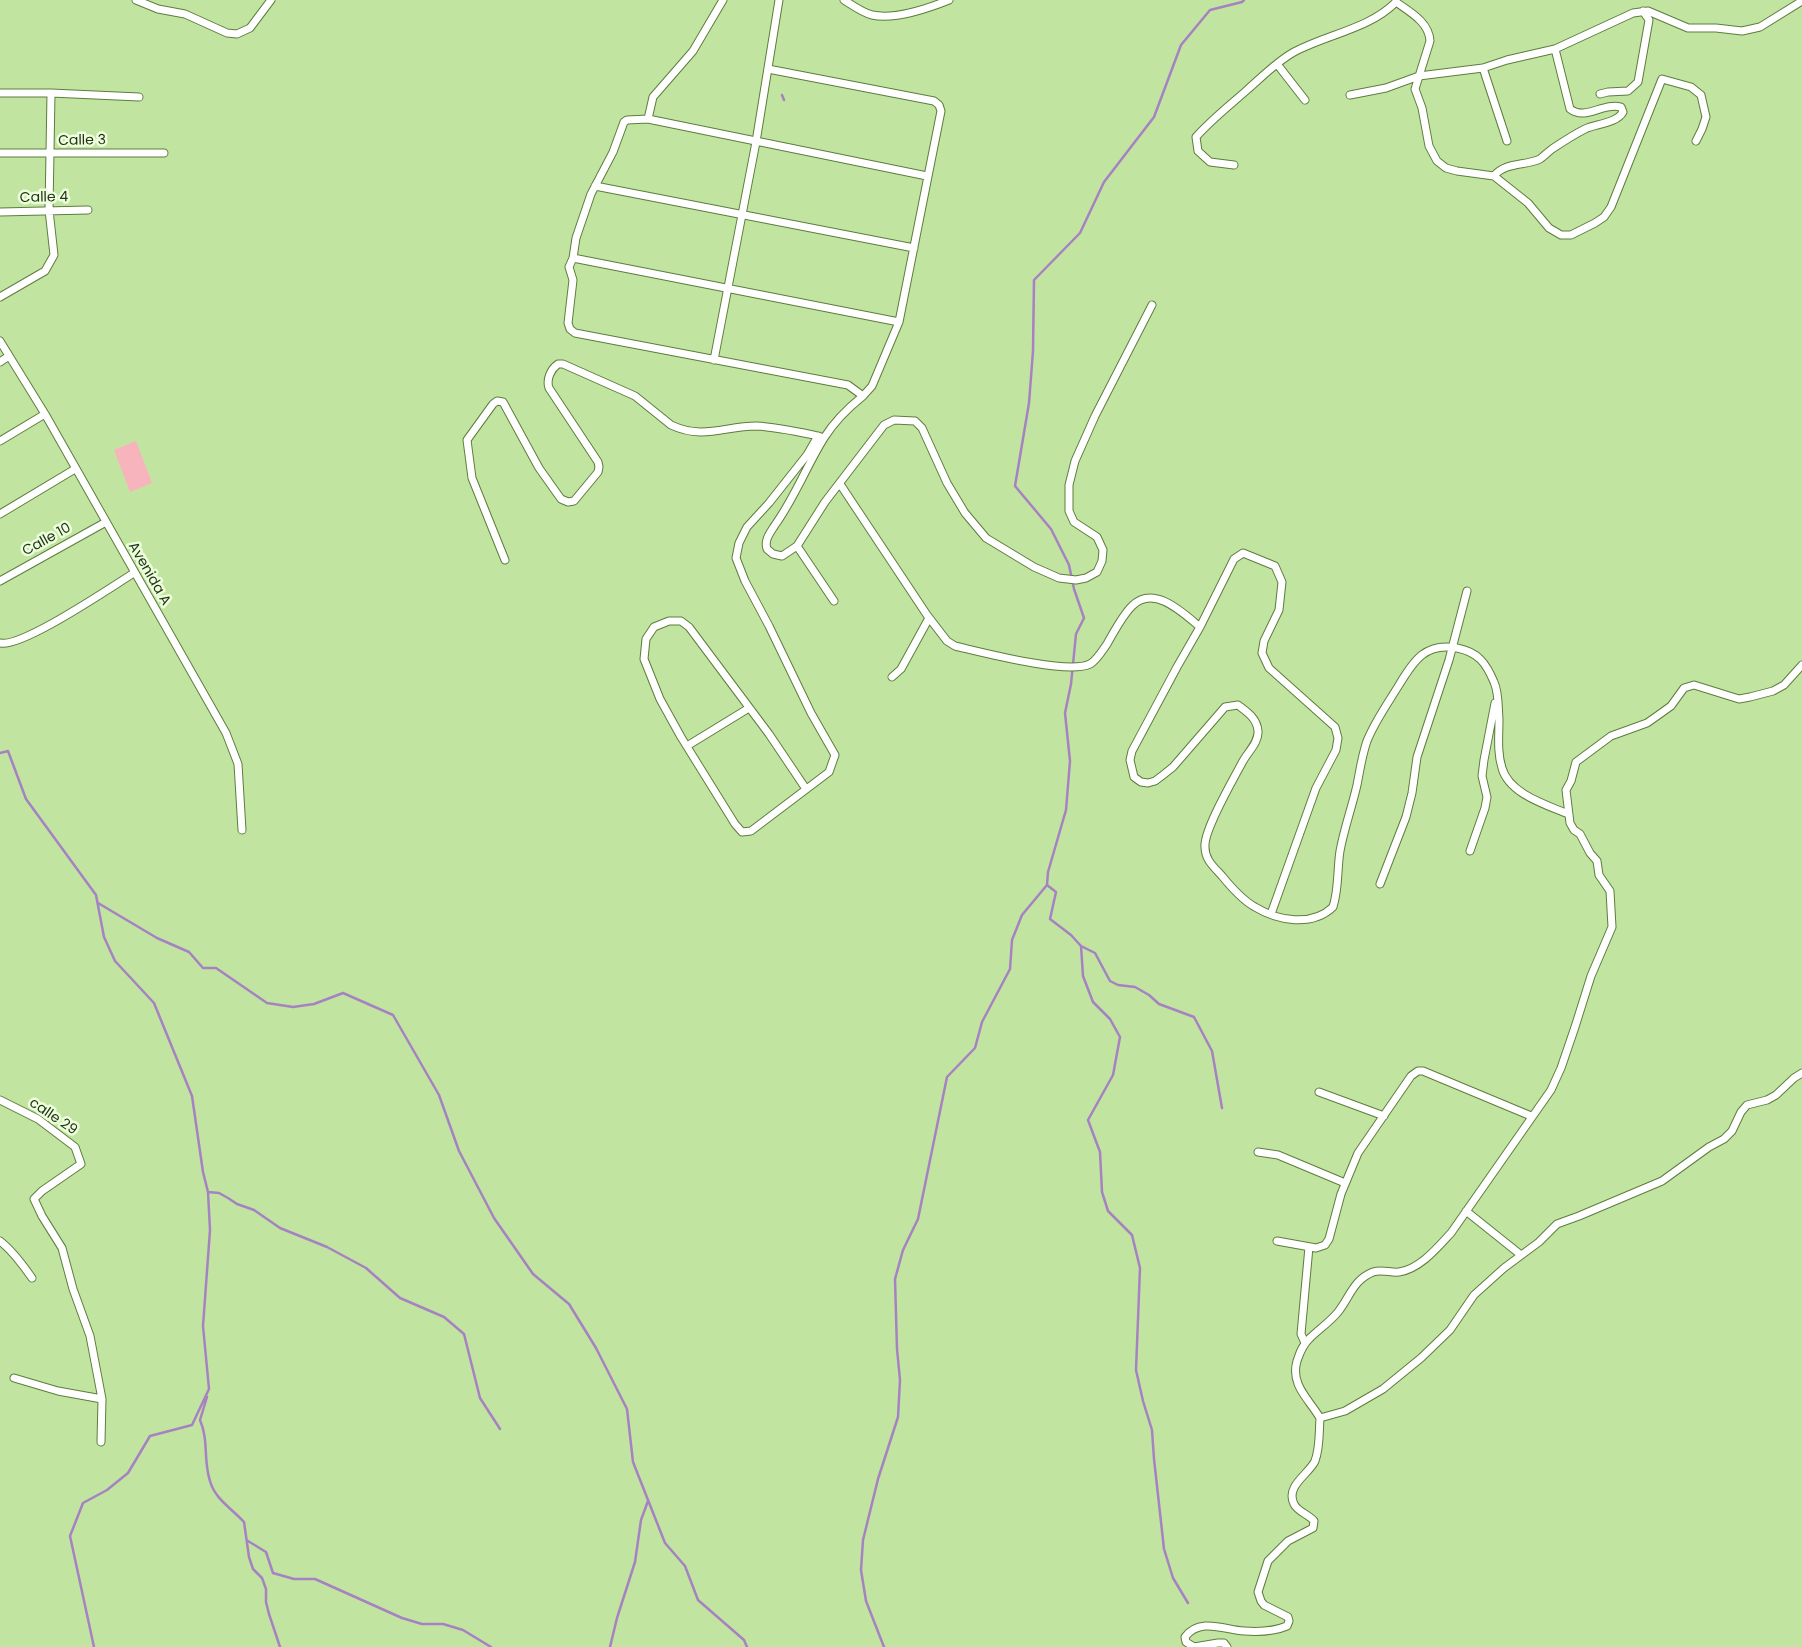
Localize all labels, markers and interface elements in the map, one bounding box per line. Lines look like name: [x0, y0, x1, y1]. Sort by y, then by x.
street label: Calle 3: [58, 132, 106, 150]
street label: Calle 4: [20, 189, 68, 207]
street label: Calle 10: [20, 520, 74, 560]
street label: Avenida A: [124, 539, 174, 609]
street label: calle 29: [26, 1095, 80, 1139]

